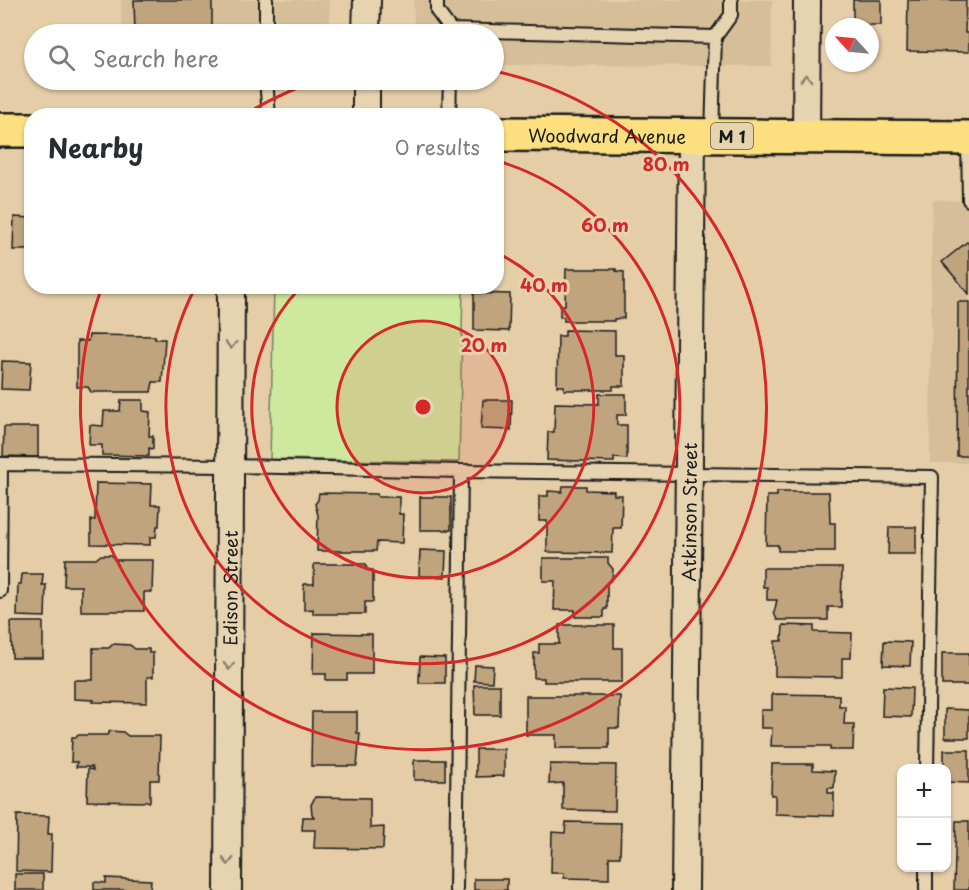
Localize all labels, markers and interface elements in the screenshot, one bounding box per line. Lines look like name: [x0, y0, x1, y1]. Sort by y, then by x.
north arrow: [825, 18, 879, 72]
search box: [24, 24, 504, 90]
icon: search: [45, 41, 78, 74]
text: Search here: [93, 41, 219, 74]
one-way arrow: [800, 74, 812, 83]
street label: Woodward Avenue: [528, 121, 686, 149]
road number: M 1: [711, 123, 753, 149]
text: Nearby: [48, 128, 143, 167]
text: 0 results: [395, 132, 480, 162]
text: 80 m: [642, 150, 690, 177]
text: 60 m: [581, 211, 629, 238]
text: 40 m: [520, 271, 568, 298]
text: 20 m: [461, 331, 507, 358]
one-way arrow: [225, 340, 237, 349]
centre of rings: [413, 397, 433, 417]
street label: Atkinson Street: [674, 442, 703, 582]
street label: Edison Street: [216, 530, 243, 646]
one-way arrow: [223, 661, 235, 670]
map controls: [897, 764, 951, 872]
button: +: [897, 764, 951, 818]
button: −: [897, 818, 951, 872]
one-way arrow: [222, 856, 234, 865]

